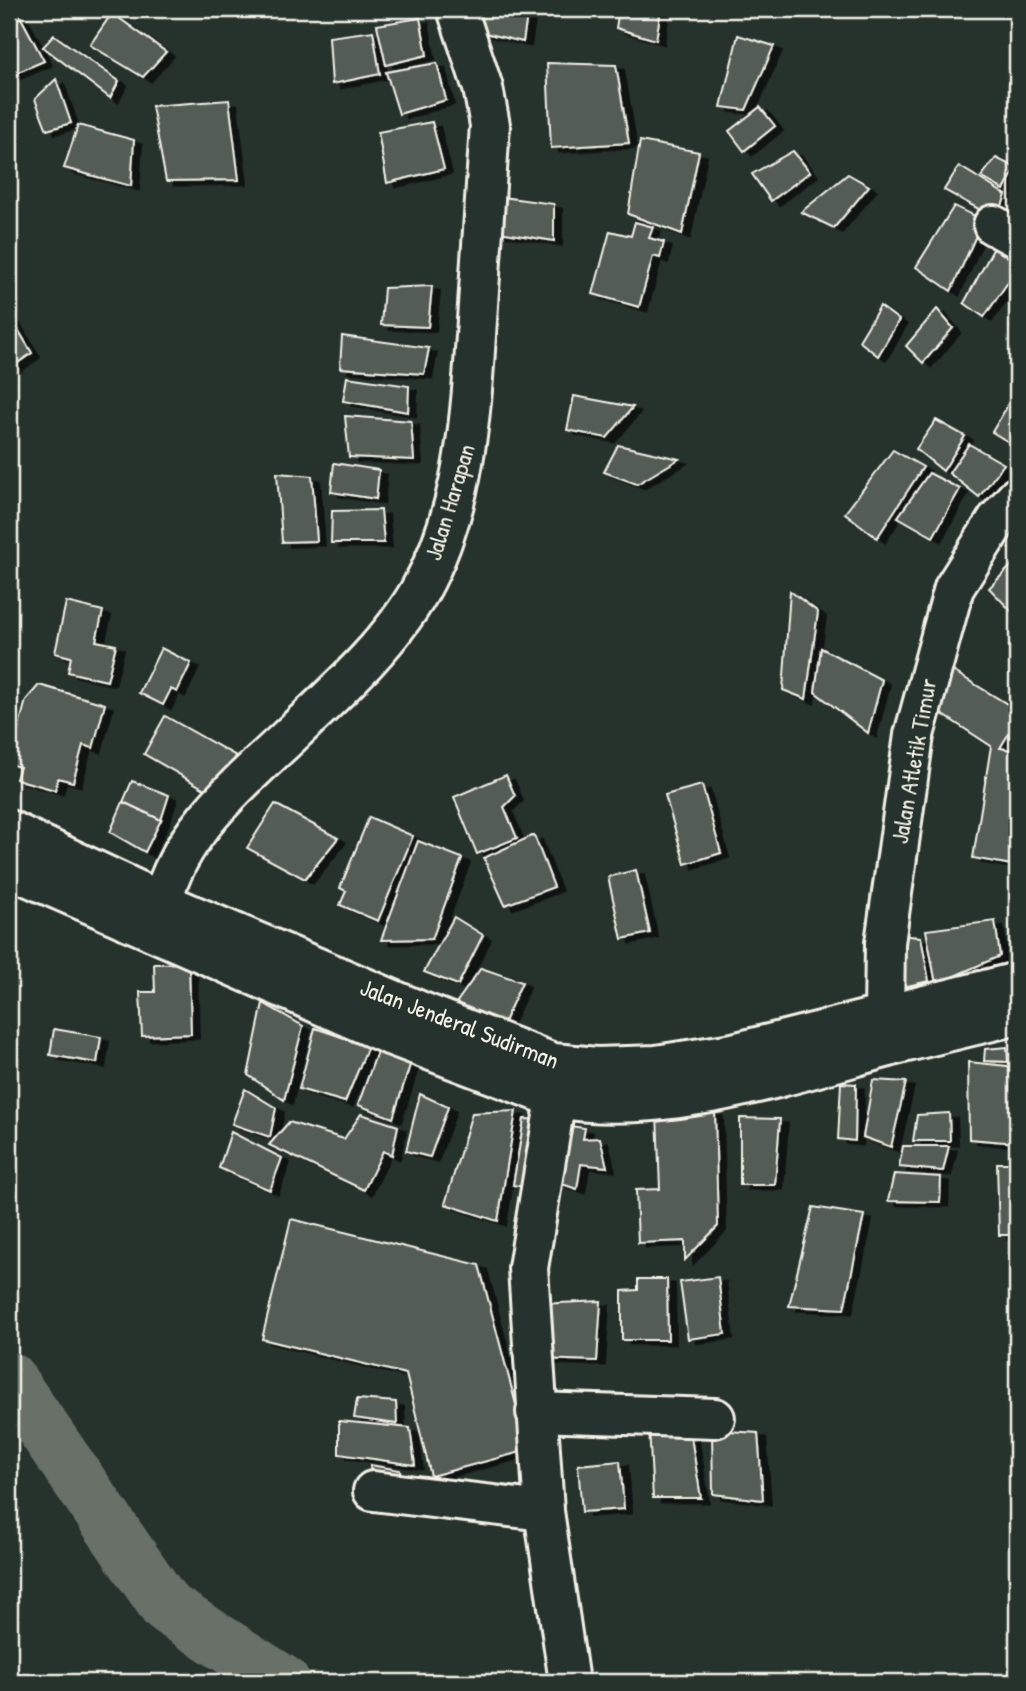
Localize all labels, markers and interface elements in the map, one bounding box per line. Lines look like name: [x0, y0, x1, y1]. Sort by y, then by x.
street label: Jalan Harapan: [416, 440, 482, 564]
street label: Jalan Atletik Timur: [883, 676, 943, 846]
street label: Jalan Jenderal Sudirman: [356, 970, 564, 1076]

